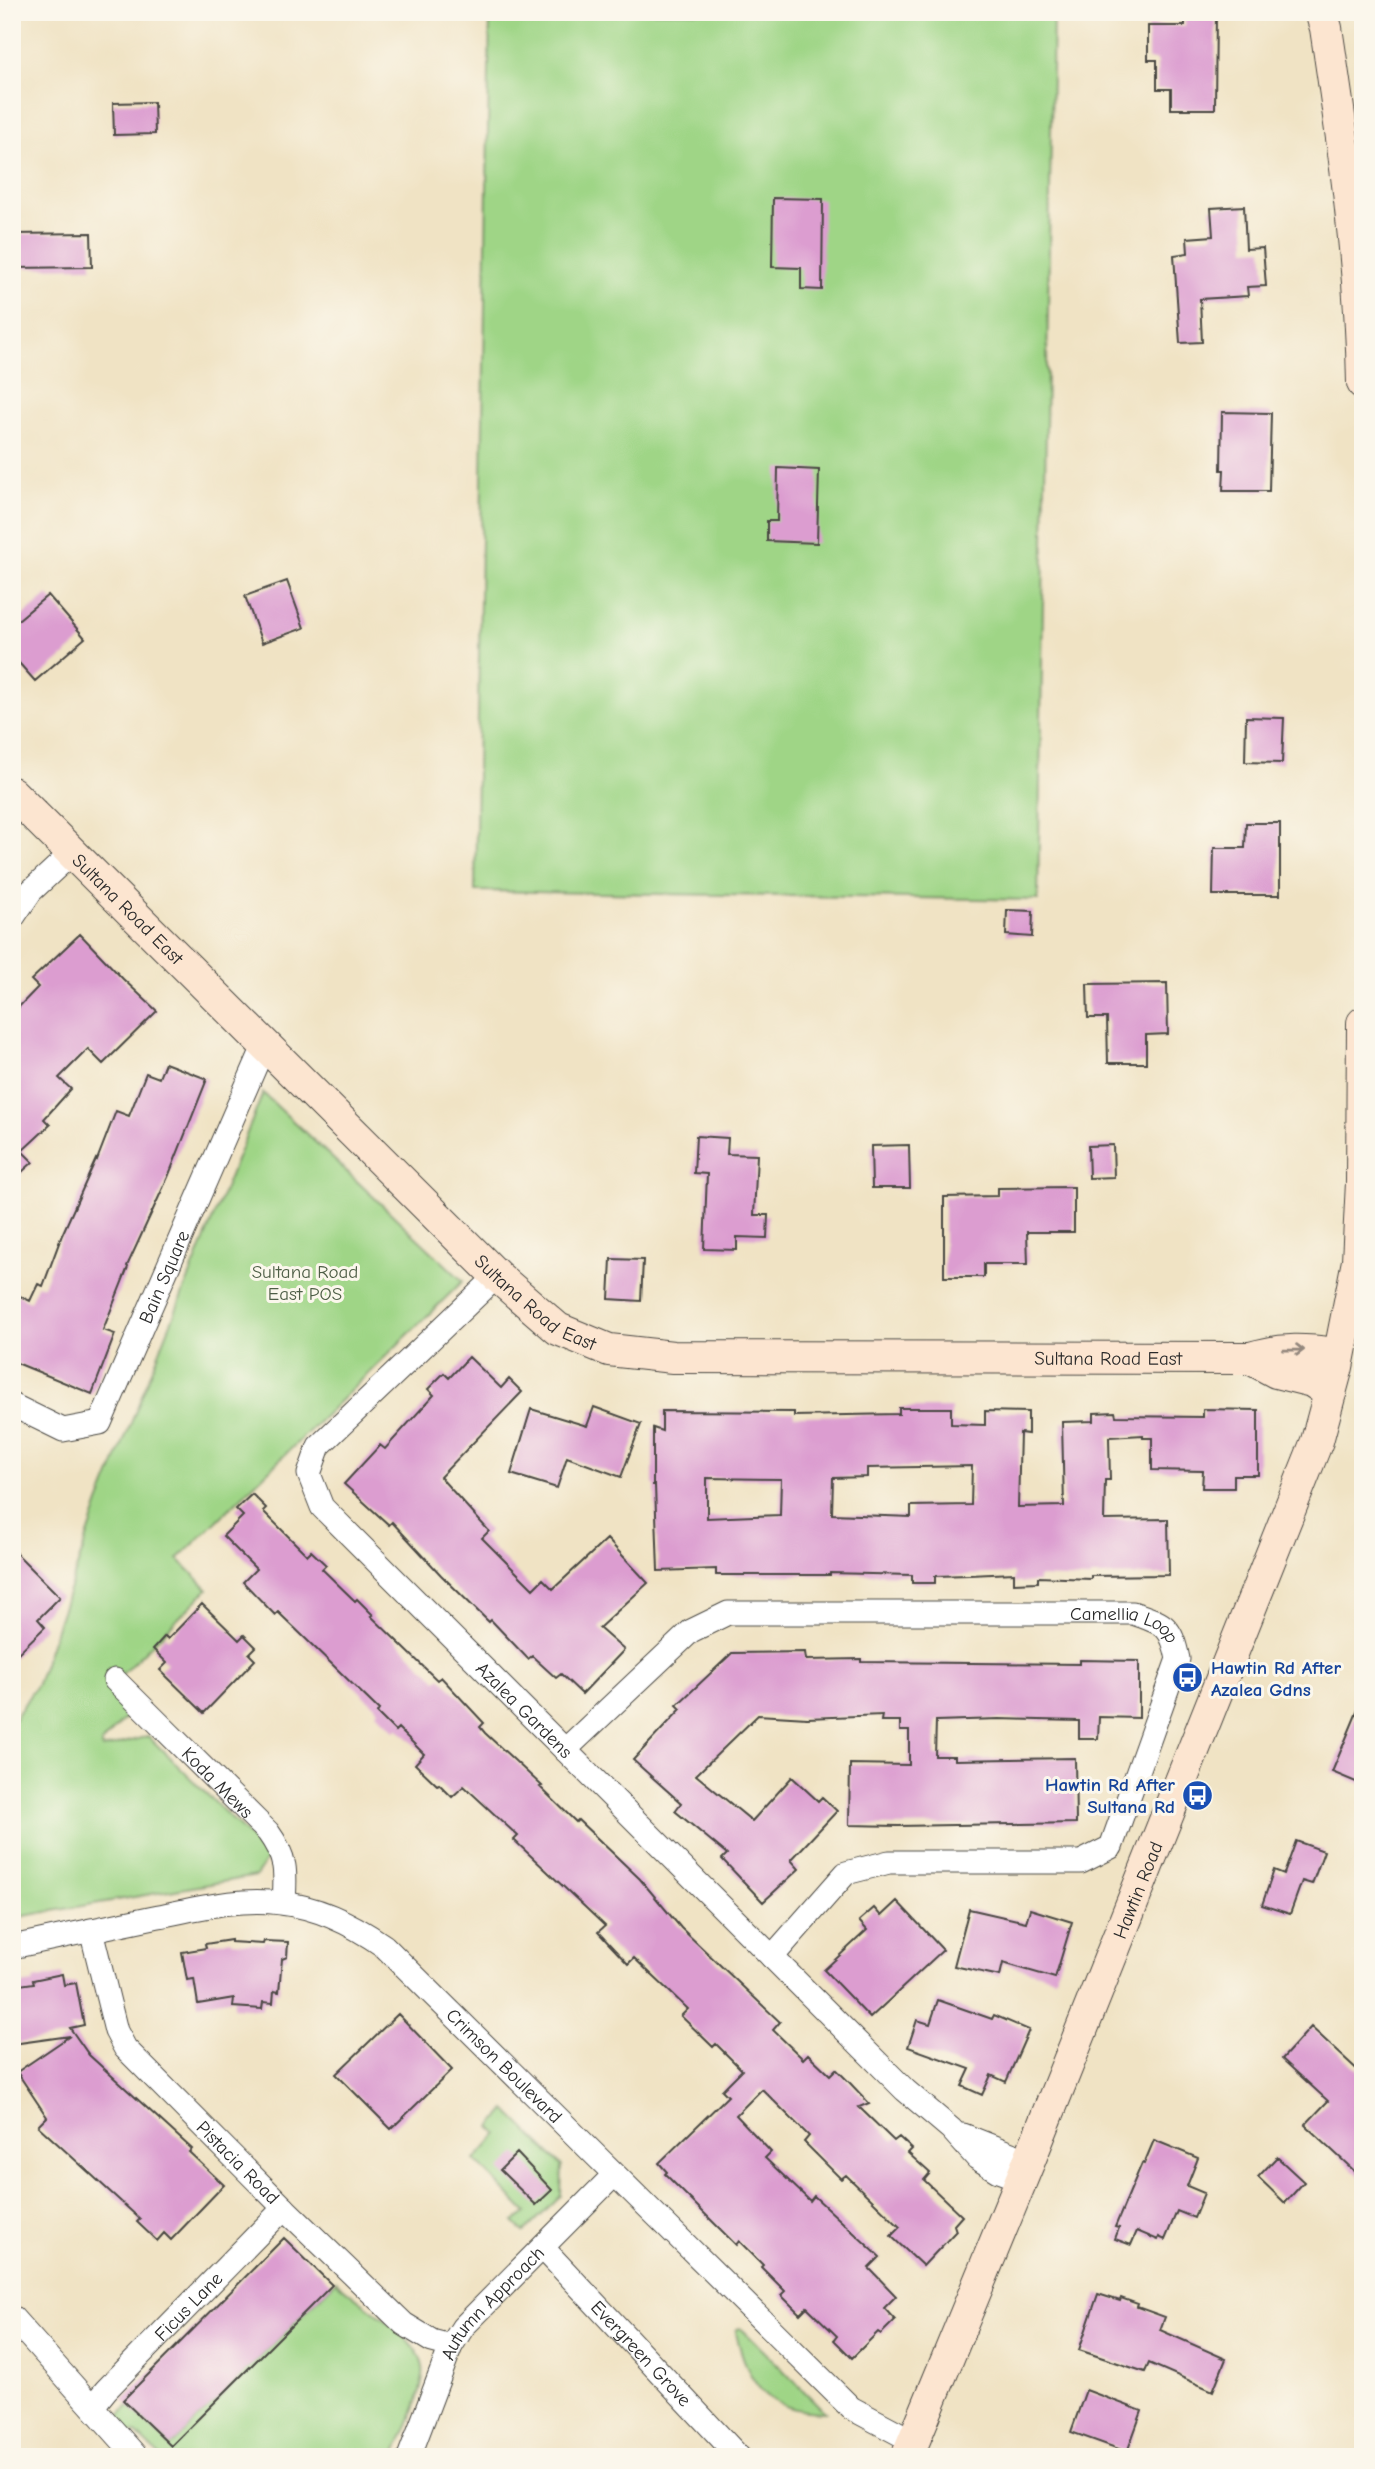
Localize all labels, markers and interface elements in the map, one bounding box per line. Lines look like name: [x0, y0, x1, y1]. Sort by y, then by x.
street label: Sultana Road East: [67, 849, 188, 970]
street label: Bain Square: [135, 1227, 195, 1327]
street label: Sultana Road East: [470, 1250, 600, 1356]
park label: Sultana Road East POS: [252, 1261, 358, 1305]
one-way arrow: [1283, 1343, 1306, 1357]
street label: Sultana Road East: [1034, 1348, 1183, 1370]
street label: Camellia Loop: [1070, 1602, 1183, 1646]
place label: Hawtin Rd After Azalea Gdns: [1211, 1657, 1341, 1701]
street label: Azalea Gardens: [471, 1658, 577, 1763]
bus stop icon: Hawtin Rd After Azalea Gdns: [1171, 1661, 1205, 1695]
street label: Koda Mews: [177, 1743, 258, 1823]
place label: Hawtin Rd After Sultana Rd: [1045, 1774, 1175, 1818]
bus stop icon: Hawtin Rd After Sultana Rd: [1181, 1778, 1215, 1812]
street label: Hawtin Road: [1109, 1839, 1168, 1942]
street label: Crimson Boulevard: [442, 2004, 566, 2128]
street label: Pistacia Road: [192, 2117, 284, 2209]
street label: Autumn Approach: [437, 2242, 549, 2363]
street label: Ficus Lane: [150, 2268, 227, 2346]
street label: Evergreen Grove: [586, 2296, 695, 2411]

